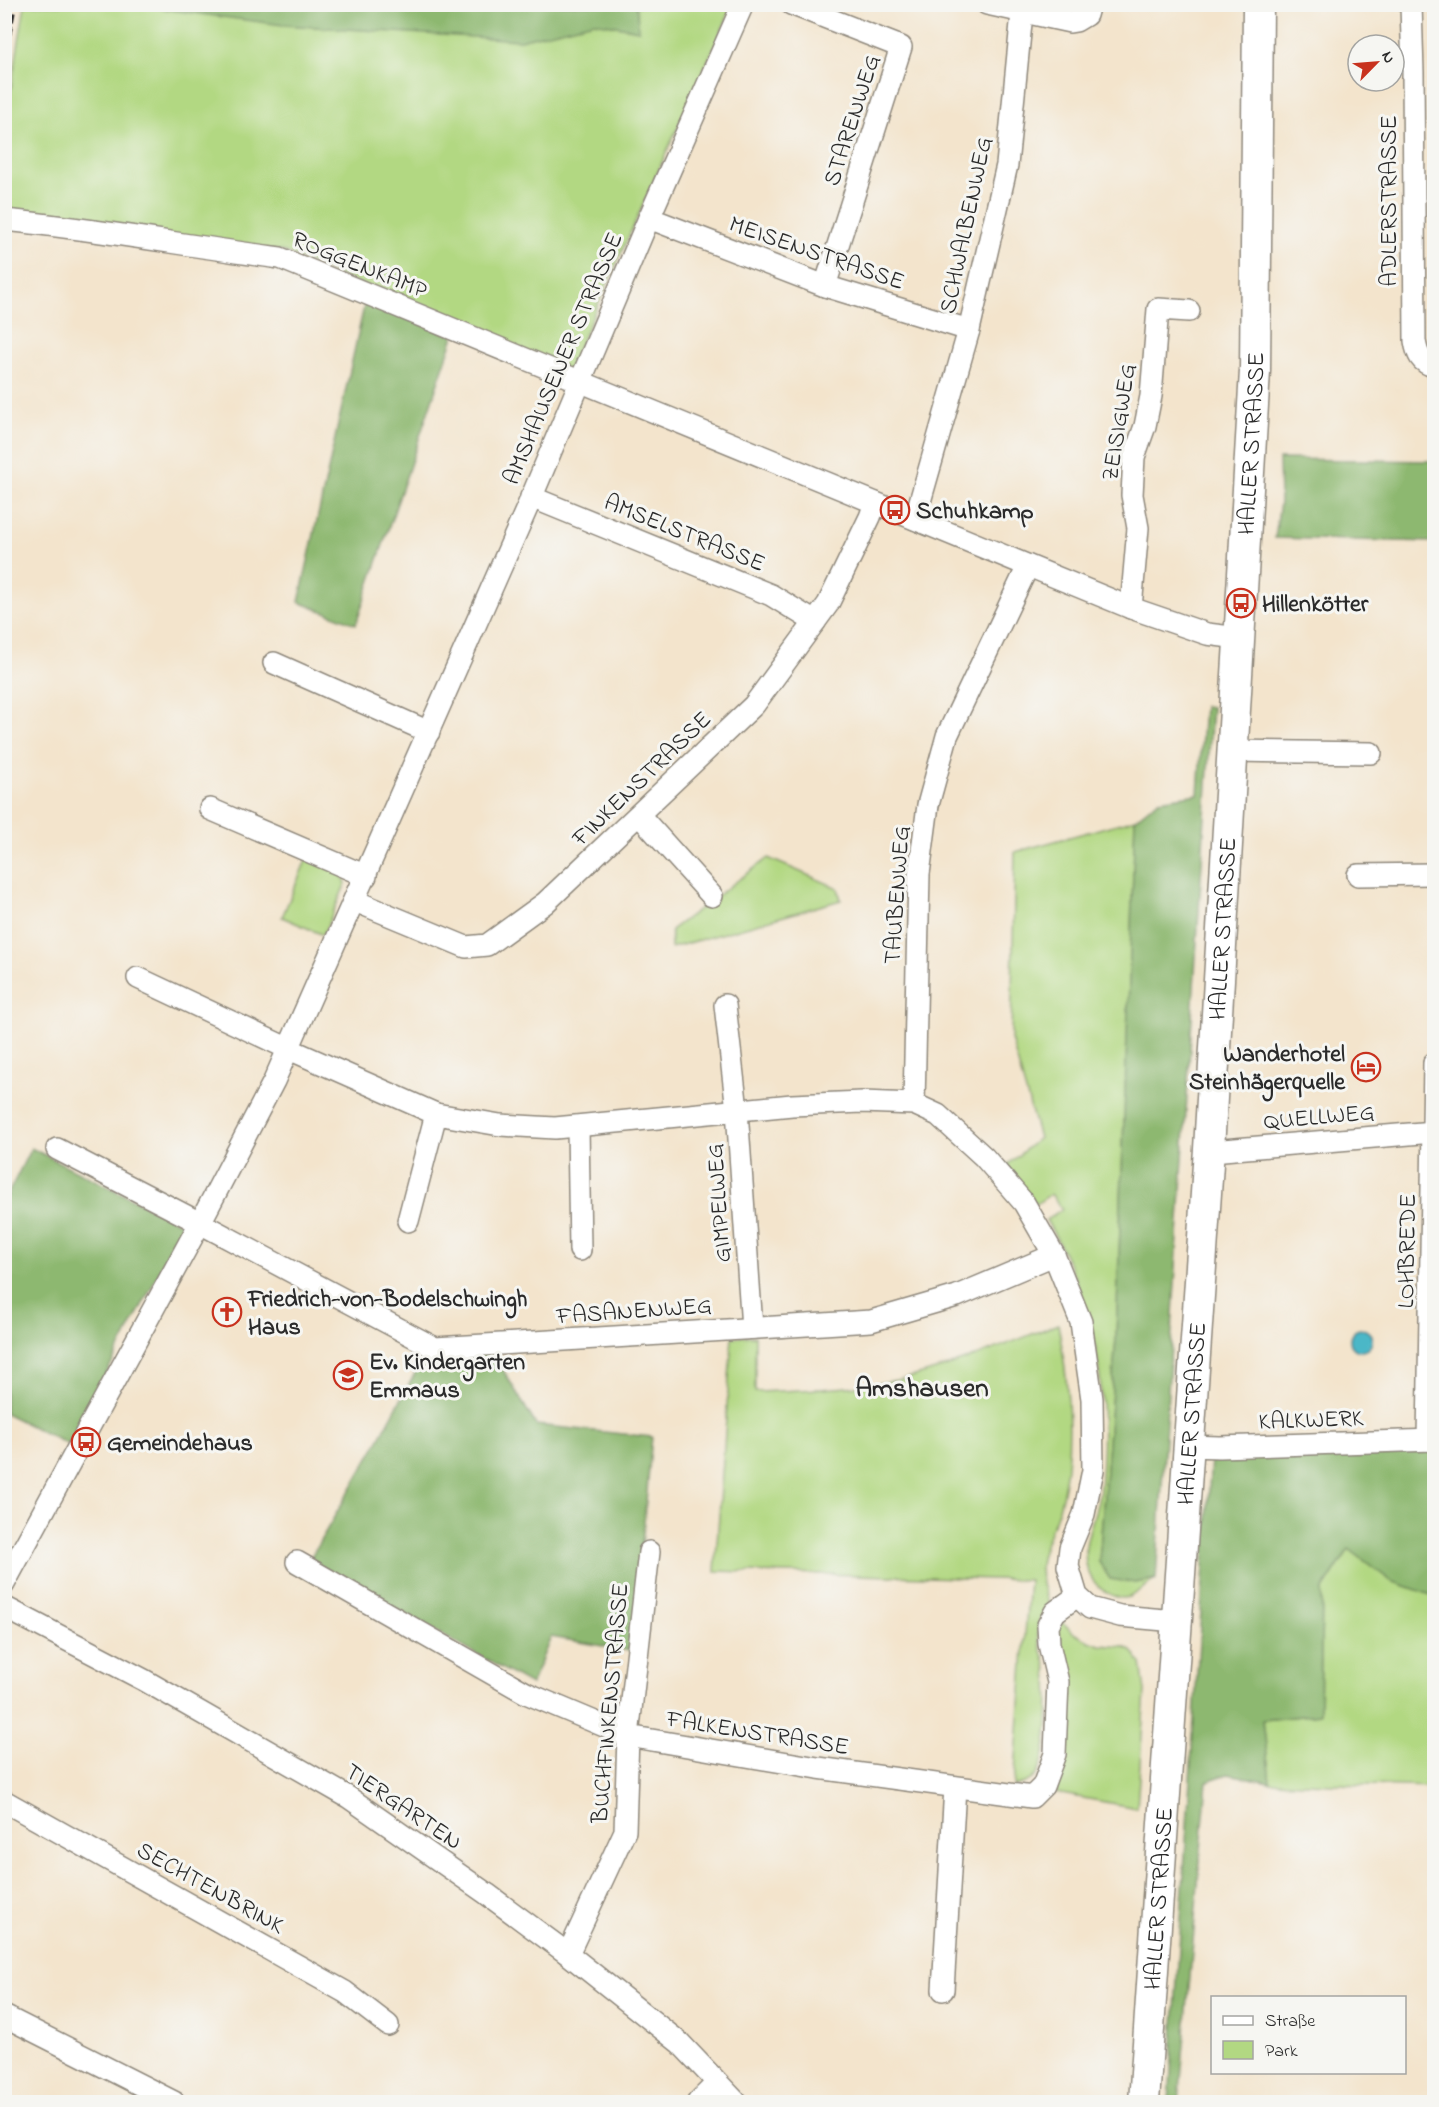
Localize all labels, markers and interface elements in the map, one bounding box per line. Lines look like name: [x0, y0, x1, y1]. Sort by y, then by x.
north arrow: [1346, 33, 1406, 93]
text: N: [1375, 48, 1401, 68]
street label: STARENWEG: [816, 51, 891, 191]
street label: ADLERSTRASSE: [1373, 115, 1408, 287]
street label: SCHWALBENWEG: [932, 134, 1003, 317]
street label: MEISENSTRASSE: [724, 208, 909, 301]
street label: ROGGENKAMP: [286, 223, 432, 310]
street label: AMSHAUSENER STRASSE: [495, 227, 633, 491]
street label: HALLER STRASSE: [1230, 352, 1275, 536]
street label: ZEISIGWEG: [1094, 361, 1147, 483]
street label: AMSELSTRASSE: [598, 486, 770, 583]
bus stop icon: Schuhkamp: [879, 494, 911, 526]
place label: Schuhkamp: [916, 495, 1034, 530]
bus stop icon: Hillenkötter: [1225, 587, 1257, 619]
place label: Hillenkötter: [1262, 588, 1369, 623]
street label: FINKENSTRASSE: [564, 704, 720, 856]
street label: TAUBENWEG: [876, 825, 921, 966]
street label: HALLER STRASSE: [1202, 836, 1247, 1021]
place label: Wanderhotel Steinhägerquelle: [1189, 1038, 1346, 1102]
hotel icon: Wanderhotel Steinhägerquelle: [1350, 1051, 1382, 1083]
street label: QUELLWEG: [1262, 1096, 1376, 1141]
street label: GIMPELWEG: [699, 1142, 742, 1264]
street label: LOHBREDE: [1390, 1193, 1427, 1309]
place label: Friedrich-von-Bodelschwingh Haus: [247, 1283, 527, 1346]
street label: FASANENWEG: [554, 1290, 713, 1335]
church icon: Friedrich-von-Bodelschwingh Haus: [211, 1296, 243, 1328]
street label: HALLER STRASSE: [1170, 1321, 1217, 1506]
place label: Ev. Kindergarten Emmaus: [369, 1346, 525, 1409]
school or university icon: Ev. Kindergarten Emmaus: [332, 1359, 364, 1391]
district label: Amshausen: [855, 1370, 989, 1409]
street label: KALKWERK: [1258, 1402, 1365, 1441]
bus stop icon: Gemeindehaus: [70, 1426, 102, 1458]
place label: Gemeindehaus: [107, 1427, 253, 1462]
street label: BUCHFINKENSTRASSE: [583, 1582, 639, 1826]
street label: FALKENSTRASSE: [663, 1703, 851, 1766]
street label: TIERGARTEN: [337, 1756, 468, 1860]
street label: HALLER STRASSE: [1137, 1806, 1184, 1991]
street label: SECHTENBRINK: [129, 1834, 291, 1945]
legend: [1211, 1996, 1406, 2074]
text: Straße: [1265, 2009, 1316, 2035]
text: Park: [1265, 2039, 1298, 2065]

